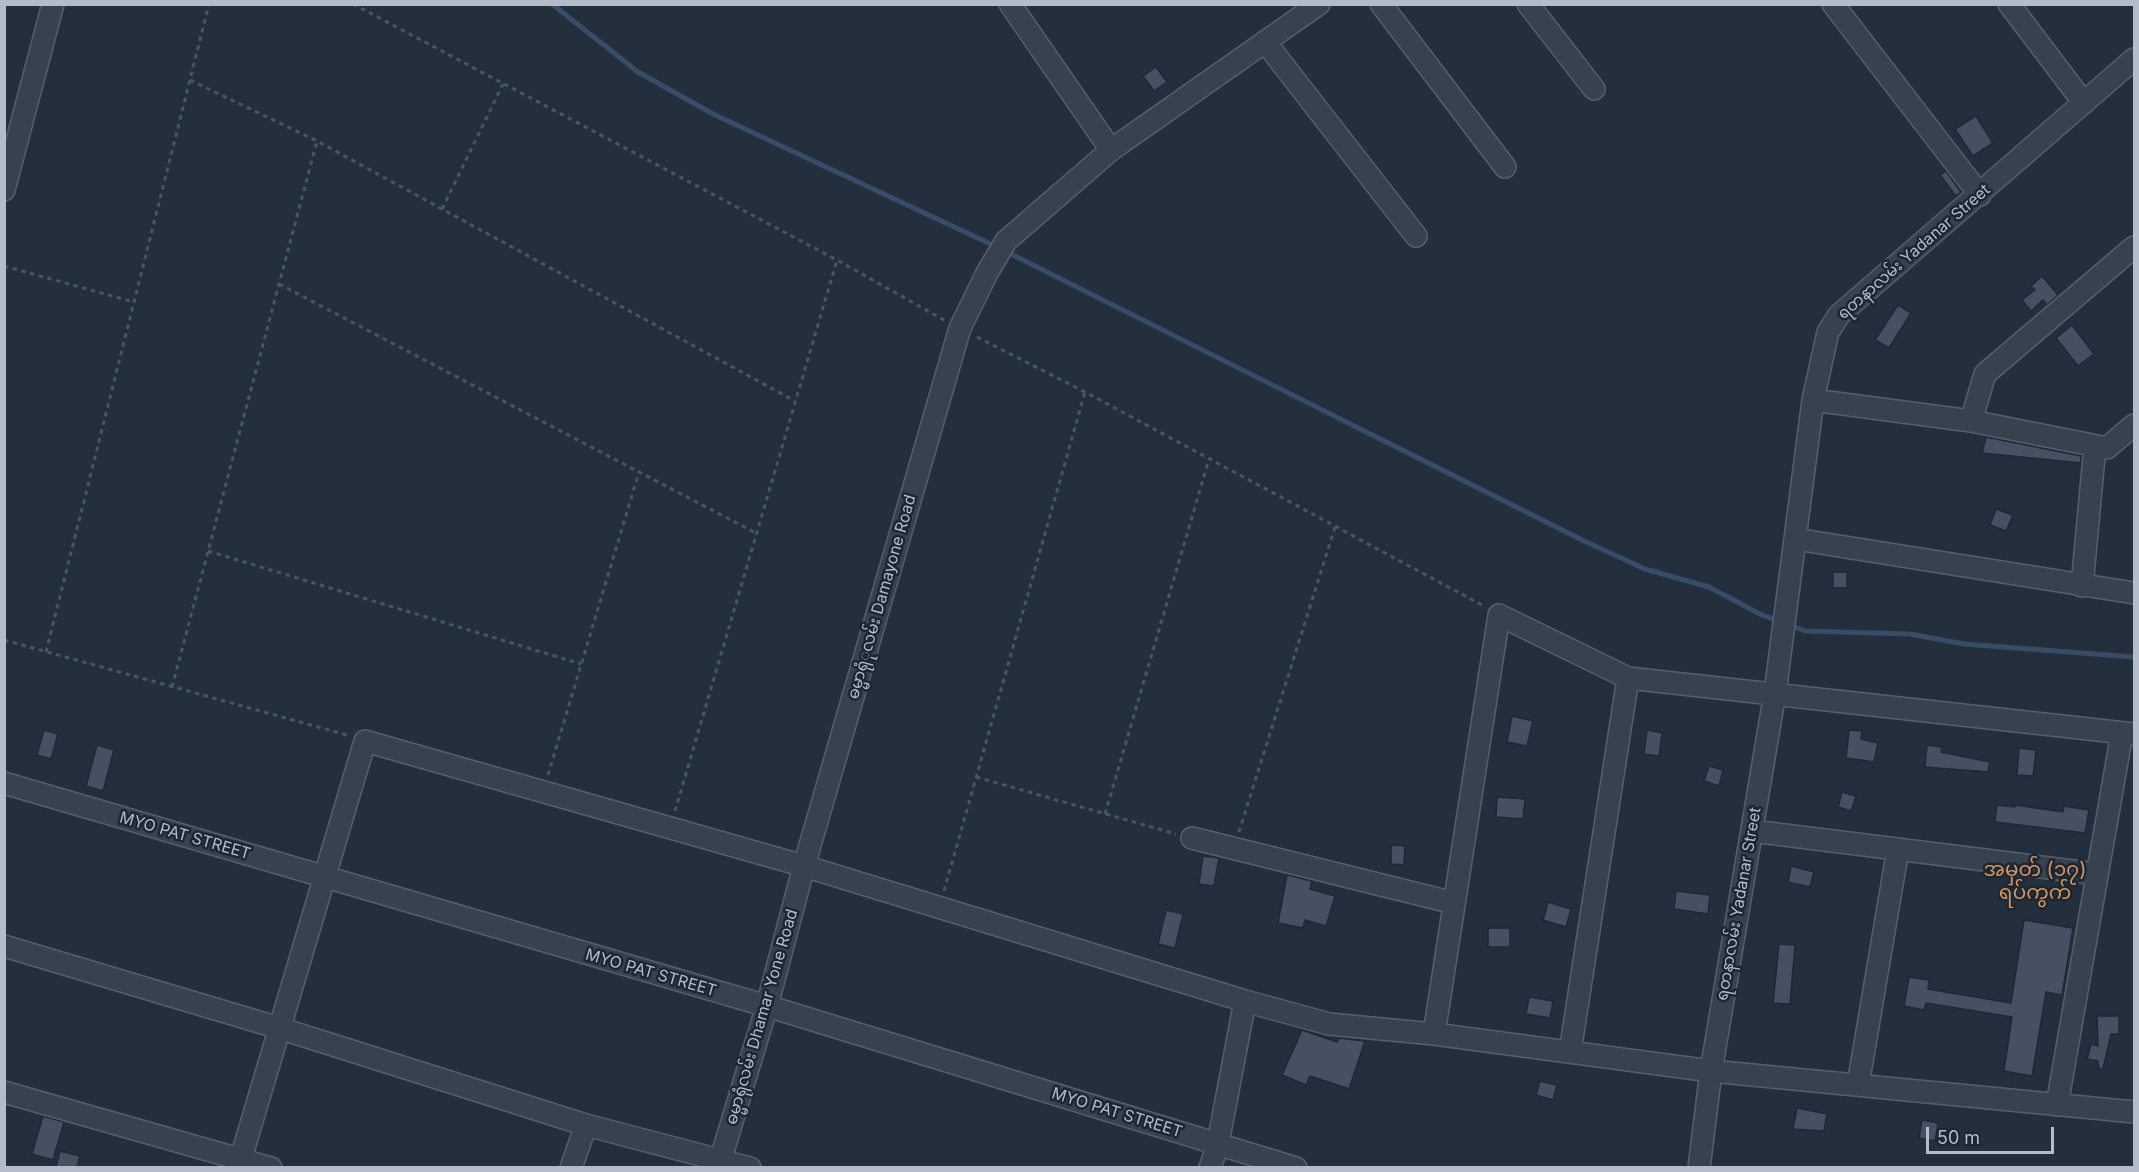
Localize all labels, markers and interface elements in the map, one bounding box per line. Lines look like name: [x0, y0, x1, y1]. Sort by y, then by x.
street label: ရတနာလမ်း Yadanar Street: [1834, 181, 1994, 323]
street label: ဓမ္မာရုံုလမ်း Damayone Road: [844, 493, 920, 701]
street label: ရတနာလမ်း Yadanar Street: [1713, 806, 1765, 1002]
street label: MYO PAT STREET: [117, 808, 253, 864]
district label: အမှတ် (၁၇) ရပ်ကွက်: [1984, 858, 2086, 905]
street label: ဓမ္မာရုံလမ်း Dhamar Yone Road: [722, 907, 802, 1127]
street label: MYO PAT STREET: [583, 945, 719, 1001]
street label: MYO PAT STREET: [1049, 1084, 1185, 1142]
scale bar: [1929, 1115, 2056, 1153]
text: 50 m: [1937, 1127, 1980, 1148]

